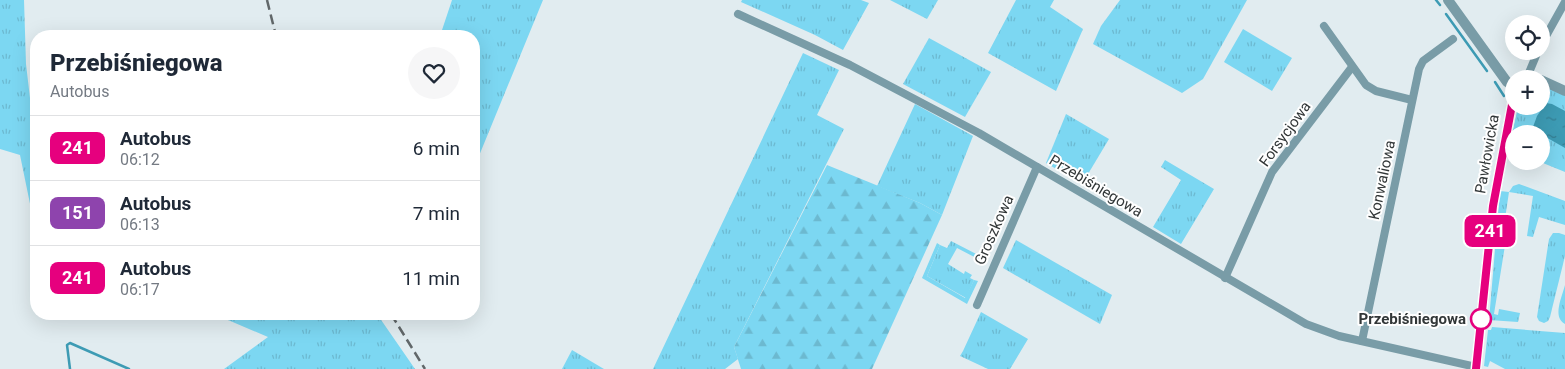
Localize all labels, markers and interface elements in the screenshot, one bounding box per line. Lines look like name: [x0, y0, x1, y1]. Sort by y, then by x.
map controls: [1505, 15, 1550, 170]
button: locate: [1505, 15, 1550, 60]
button: heart: [408, 47, 460, 99]
text: Przebiśniegowa: [50, 49, 223, 77]
button: +: [1505, 70, 1550, 115]
text: Autobus: [50, 82, 109, 101]
street label: Forsycjowa: [1255, 98, 1315, 170]
street label: Pawłowicka: [1471, 113, 1503, 195]
button: −: [1505, 125, 1550, 170]
text: Autobus: [120, 127, 191, 150]
text: 241: [62, 137, 93, 158]
text: 6 min: [413, 137, 460, 160]
street label: Konwaliowa: [1365, 139, 1399, 221]
text: 06:12: [120, 150, 160, 169]
street label: Przebiśniegowa: [1046, 151, 1146, 221]
text: Autobus: [120, 192, 191, 215]
street label: Groszkowa: [971, 192, 1017, 268]
text: 151: [62, 202, 93, 223]
text: 7 min: [413, 202, 460, 225]
text: 06:13: [120, 215, 160, 234]
line badge: 241: [1461, 215, 1519, 247]
text: 241: [1475, 220, 1505, 241]
text: Autobus: [120, 257, 191, 280]
text: 241: [62, 267, 93, 288]
text: 11 min: [402, 267, 460, 290]
text: 06:17: [120, 280, 160, 299]
marker: Przebiśniegowa: [1470, 308, 1492, 330]
place label: Przebiśniegowa: [1359, 310, 1466, 328]

